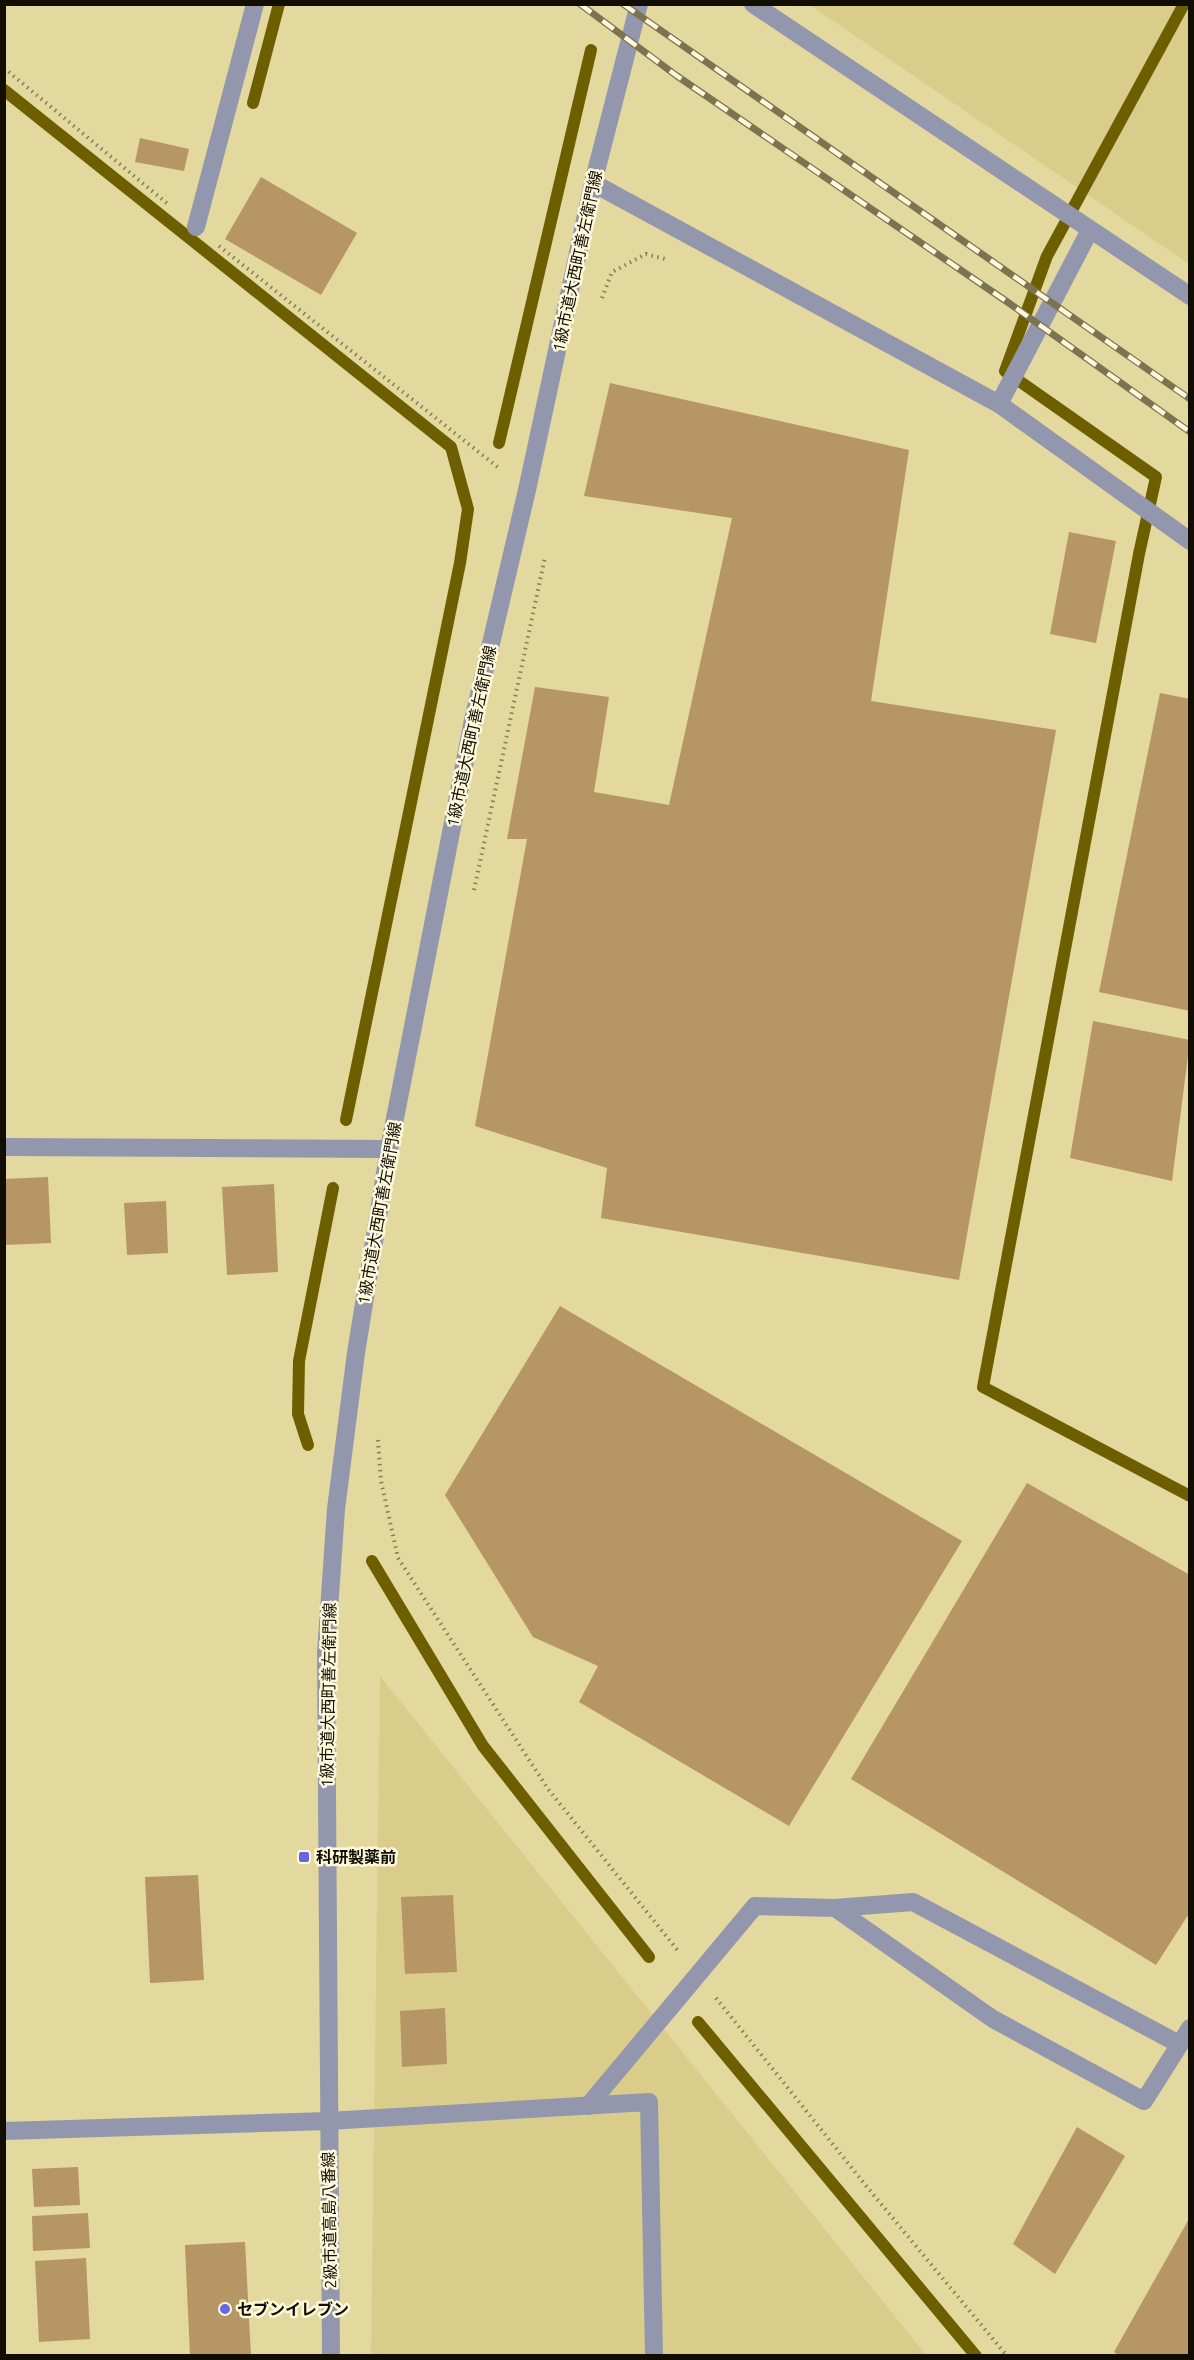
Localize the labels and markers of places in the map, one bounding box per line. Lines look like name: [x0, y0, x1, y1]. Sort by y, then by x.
place label: 科研製薬前: [316, 1848, 396, 1866]
marker: 科研製薬前: [297, 1850, 311, 1864]
place label: セブンイレブン: [237, 2300, 349, 2318]
marker: セブンイレブン: [218, 2302, 232, 2316]

